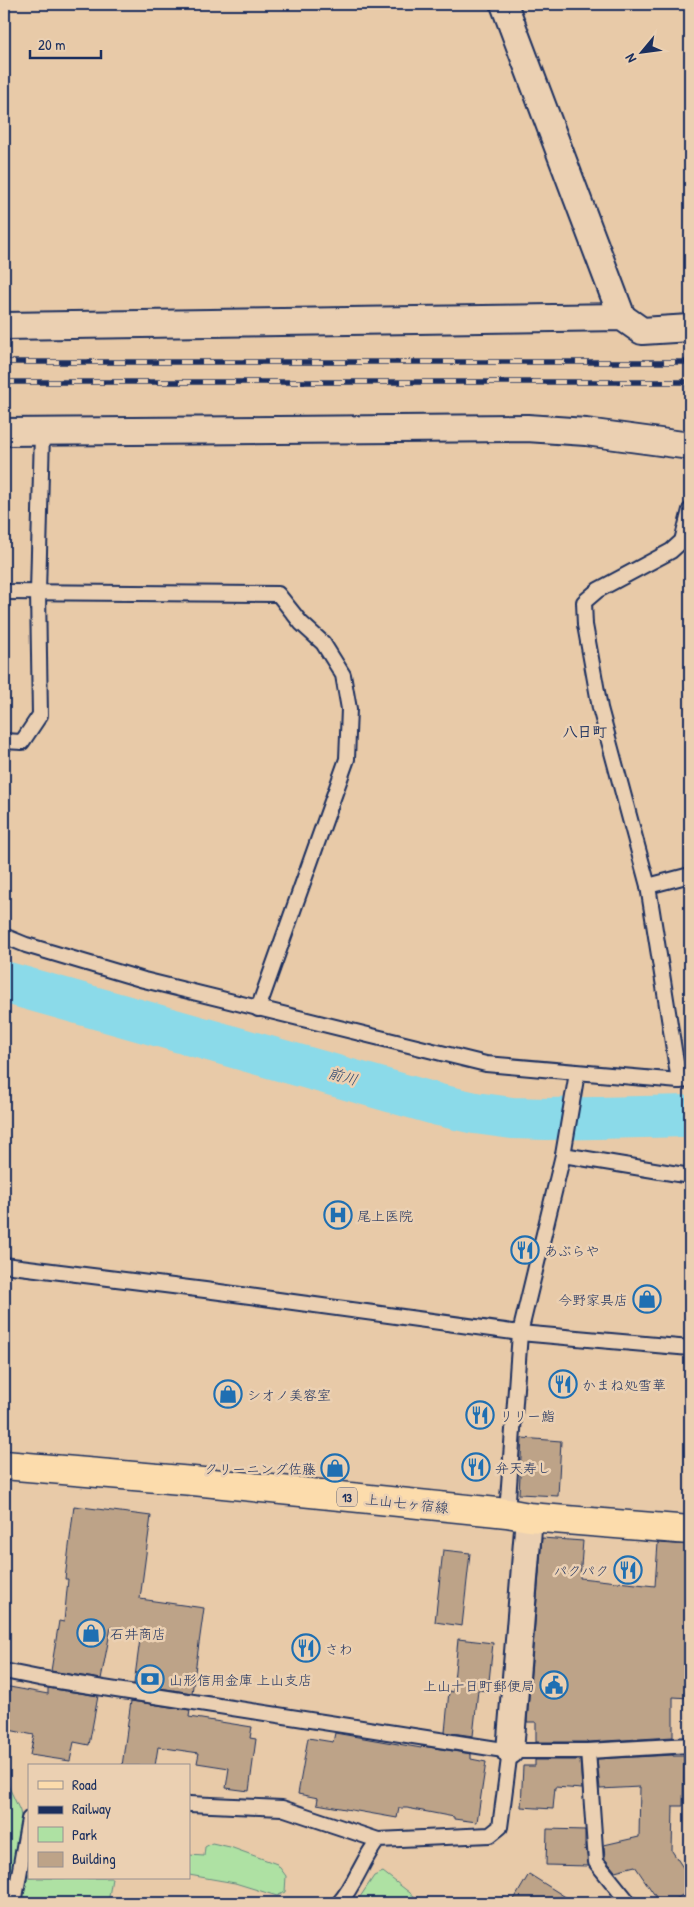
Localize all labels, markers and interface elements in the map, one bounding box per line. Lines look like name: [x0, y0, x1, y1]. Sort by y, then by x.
scale bar: [30, 28, 101, 60]
north arrow: [616, 28, 666, 78]
text: 20 m: [38, 34, 65, 55]
text: N: [620, 50, 640, 66]
district label: 八日町: [562, 721, 608, 742]
water label: 前川: [326, 1062, 360, 1090]
hospital icon: 尾上医院: [323, 1200, 353, 1230]
place label: 尾上医院: [357, 1206, 413, 1225]
restaurant icon: あぶらや: [510, 1235, 540, 1265]
place label: あぶらや: [544, 1241, 600, 1260]
shop icon: 今野家具店: [632, 1284, 662, 1314]
place label: 今野家具店: [558, 1290, 628, 1309]
restaurant icon: かまね処雪華: [548, 1369, 578, 1399]
place label: かまね処雪華: [582, 1375, 666, 1394]
shop icon: シオノ美容室: [213, 1379, 243, 1409]
place label: シオノ美容室: [247, 1385, 331, 1404]
restaurant icon: リリー鮨: [465, 1400, 495, 1430]
place label: リリー鮨: [499, 1406, 555, 1425]
restaurant icon: 弁天寿し: [461, 1452, 491, 1482]
shop icon: クリーニング佐藤: [320, 1453, 350, 1483]
place label: 弁天寿し: [495, 1458, 551, 1477]
place label: クリーニング佐藤: [204, 1459, 316, 1478]
road number: 13: [337, 1488, 357, 1506]
street label: 上山七ヶ宿線: [364, 1489, 450, 1517]
restaurant icon: パクパク: [613, 1555, 643, 1585]
place label: パクパク: [553, 1561, 609, 1580]
shop icon: 石井商店: [76, 1618, 106, 1648]
place label: 石井商店: [110, 1624, 166, 1643]
restaurant icon: さわ: [291, 1633, 321, 1663]
place label: さわ: [325, 1639, 353, 1658]
bank icon: 山形信用金庫 上山支店: [135, 1664, 165, 1694]
place label: 山形信用金庫 上山支店: [169, 1670, 312, 1689]
public building icon: 上山十日町郵便局: [539, 1670, 569, 1700]
place label: 上山十日町郵便局: [423, 1676, 535, 1695]
legend: [28, 1764, 190, 1880]
text: Road: [72, 1774, 97, 1795]
text: Railway: [72, 1798, 111, 1819]
text: Park: [72, 1824, 97, 1845]
text: Building: [72, 1848, 116, 1869]

